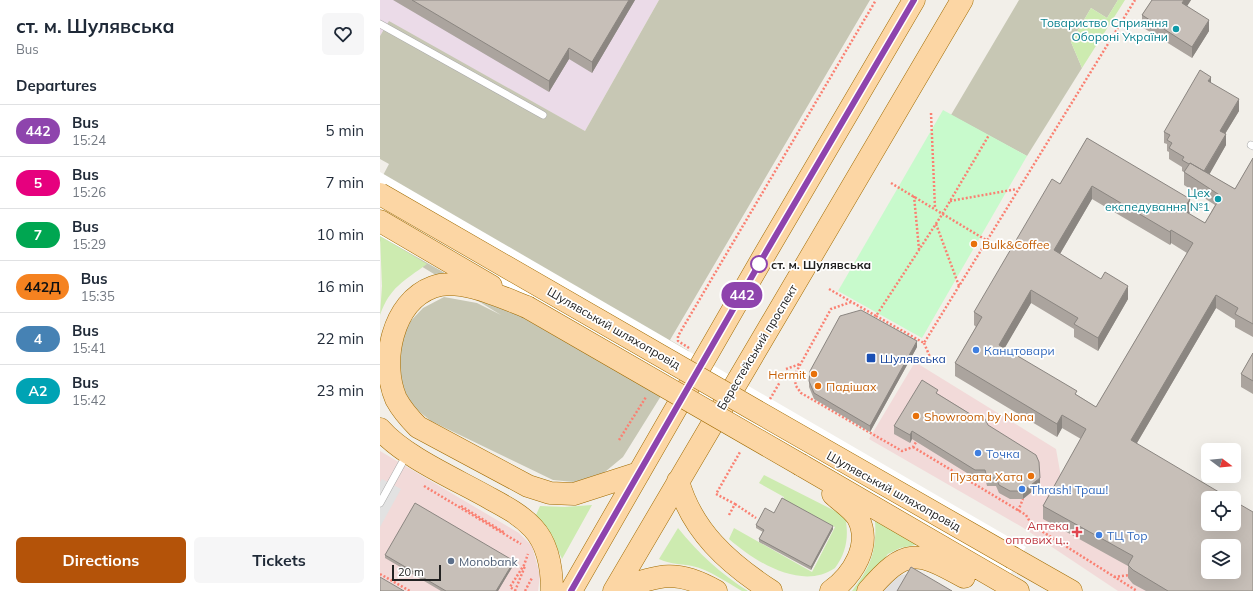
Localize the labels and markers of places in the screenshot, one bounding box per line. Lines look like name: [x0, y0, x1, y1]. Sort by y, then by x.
place label: Товариство Сприяння Обороні України: [1041, 15, 1168, 44]
marker: Товариство Сприяння Обороні України: [1171, 24, 1181, 34]
place label: Цех експедування №1: [1105, 185, 1210, 214]
marker: Цех експедування №1: [1213, 194, 1223, 204]
place label: Bulk&Coffee: [982, 237, 1050, 252]
marker: Bulk&Coffee: [969, 239, 979, 249]
marker: ст. м. Шулявська: [750, 255, 768, 273]
place label: ст. м. Шулявська: [771, 257, 871, 272]
place label: Канцтовари: [984, 343, 1055, 358]
marker: Канцтовари: [971, 345, 981, 355]
place label: Шулявська: [880, 351, 946, 366]
marker: Шулявська: [865, 352, 877, 364]
place label: Hermit: [768, 367, 806, 382]
marker: Hermit: [809, 369, 819, 379]
place label: Падішах: [826, 379, 877, 394]
marker: Падішах: [813, 381, 823, 391]
place label: Showroom by Nona: [924, 409, 1034, 424]
marker: Showroom by Nona: [911, 411, 921, 421]
place label: Точка: [986, 446, 1020, 461]
marker: Точка: [973, 448, 983, 458]
place label: Пузата Хата: [950, 469, 1023, 484]
marker: Пузата Хата: [1026, 471, 1036, 481]
place label: Thrash! Траш!: [1030, 482, 1108, 497]
marker: Thrash! Траш!: [1017, 484, 1027, 494]
place label: Аптека оптових ц‥: [1005, 518, 1069, 547]
marker: Аптека оптових ц‥: [1072, 527, 1082, 537]
place label: ТЦ Тор: [1107, 528, 1148, 543]
marker: ТЦ Тор: [1094, 530, 1104, 540]
place label: Monobank: [459, 554, 518, 569]
marker: Monobank: [446, 556, 456, 566]

